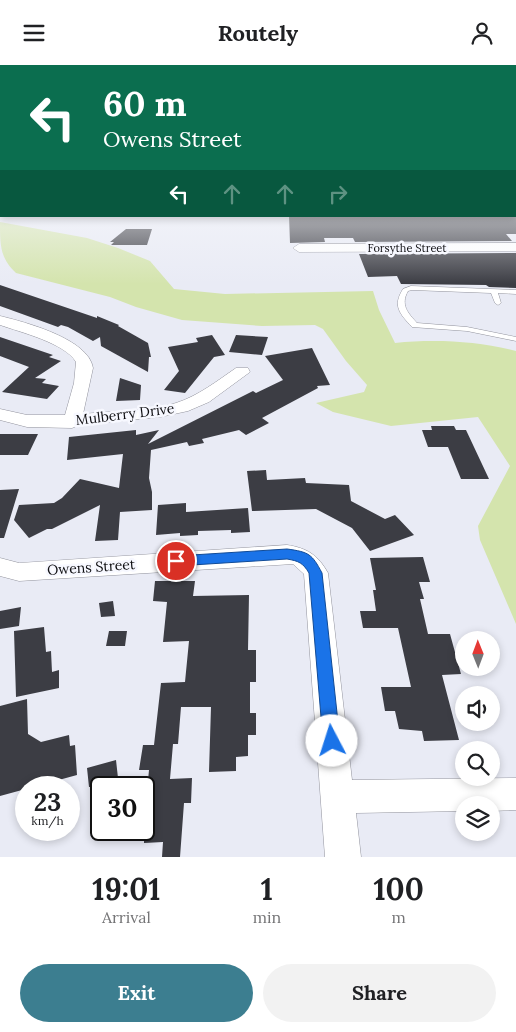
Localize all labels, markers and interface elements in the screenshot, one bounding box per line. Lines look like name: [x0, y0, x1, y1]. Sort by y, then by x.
icon: menu: [20, 19, 48, 47]
text: Routely: [218, 19, 298, 47]
icon: person: [468, 19, 496, 47]
text: 60 m: [103, 81, 187, 126]
icon: left: [20, 85, 85, 150]
text: Owens Street: [103, 125, 241, 153]
icon: left: [165, 180, 193, 208]
icon: ahead: [218, 180, 246, 208]
icon: ahead: [271, 180, 299, 208]
icon: right: [324, 180, 352, 208]
street label: Forsythe Street: [368, 241, 447, 255]
street label: Mulberry Drive: [75, 399, 176, 429]
pin: [155, 540, 197, 582]
icon: arrive: [162, 547, 190, 575]
street label: Owens Street: [46, 555, 136, 579]
north arrow: [455, 631, 500, 676]
map controls: [455, 631, 500, 841]
button: sound: [455, 686, 500, 731]
position arrow: [305, 714, 357, 766]
button: search: [455, 741, 500, 786]
speed limit sign: 30: [90, 776, 155, 841]
text: 23: [34, 786, 61, 818]
button: layers: [455, 796, 500, 841]
text: km/h: [31, 813, 64, 828]
text: 19:01: [92, 870, 160, 908]
text: 1: [261, 870, 273, 908]
text: 100: [373, 870, 424, 908]
text: Arrival: [102, 907, 151, 927]
text: min: [253, 907, 281, 927]
text: m: [391, 907, 406, 927]
button: Exit: [20, 964, 253, 1022]
button: Share: [263, 964, 496, 1022]

